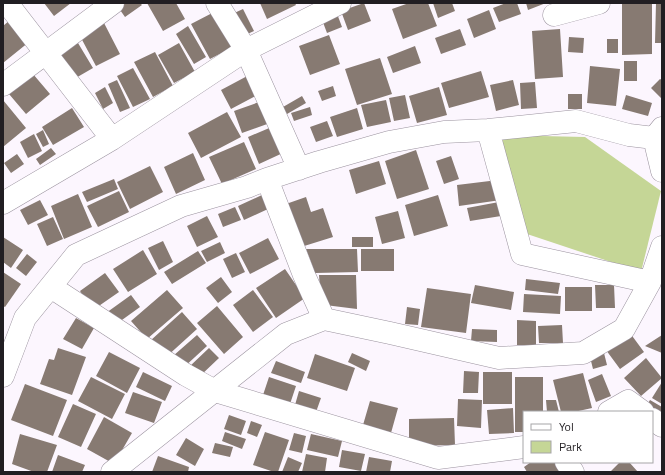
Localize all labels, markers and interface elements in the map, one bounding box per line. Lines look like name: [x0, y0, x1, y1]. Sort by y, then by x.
legend: [523, 411, 653, 463]
text: Yol: [559, 417, 574, 436]
text: Park: [559, 437, 582, 456]

